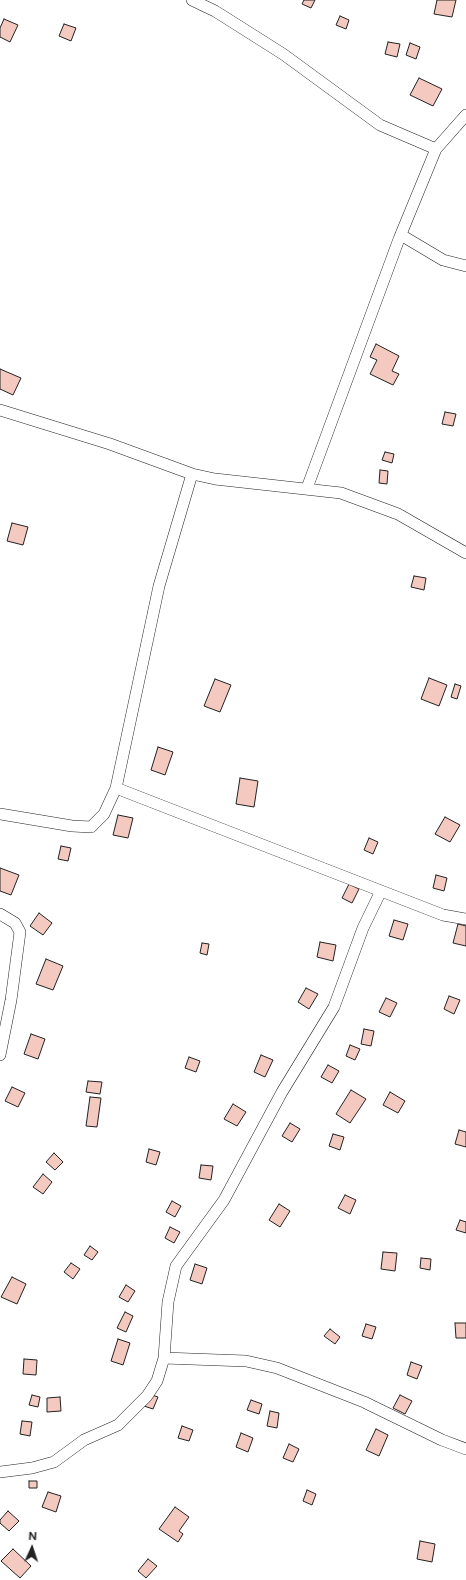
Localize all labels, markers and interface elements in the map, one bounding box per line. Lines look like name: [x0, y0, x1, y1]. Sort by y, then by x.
north arrow: [12, 1528, 52, 1568]
text: N: [28, 1530, 37, 1542]

